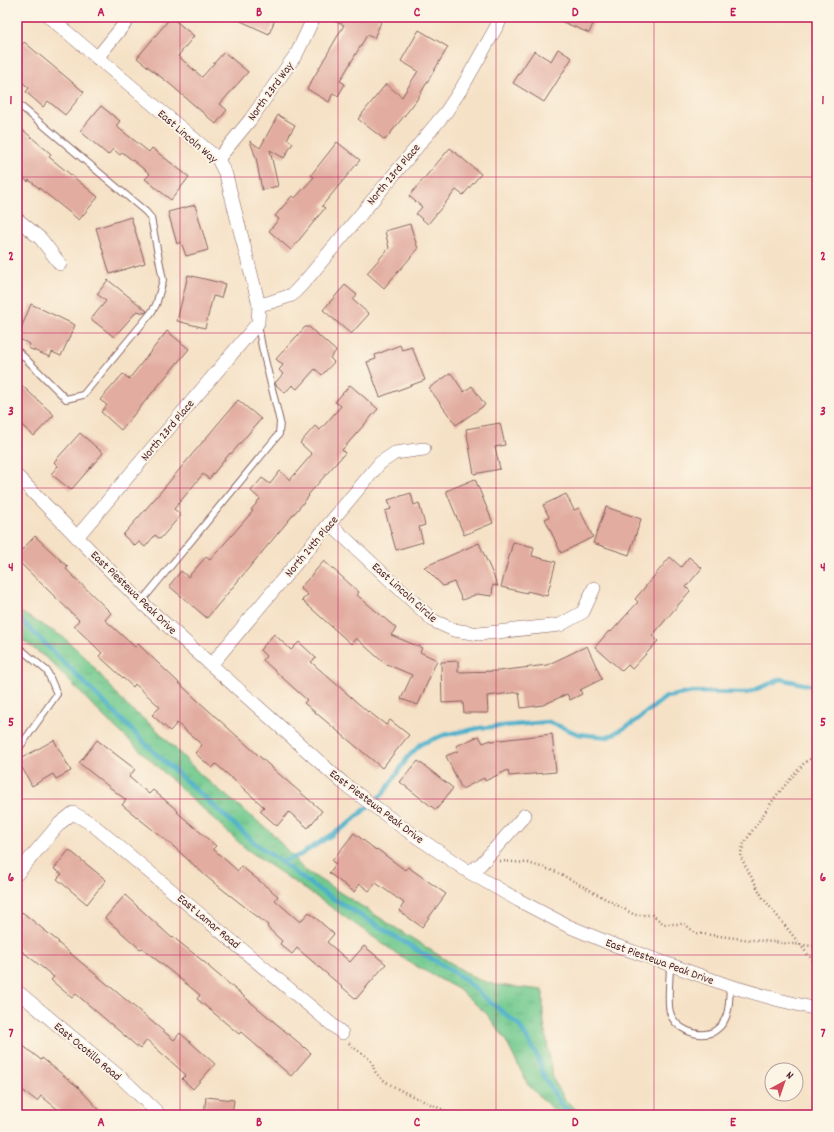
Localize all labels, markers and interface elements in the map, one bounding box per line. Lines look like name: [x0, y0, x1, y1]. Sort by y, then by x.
text: A: [97, 4, 105, 23]
text: B: [256, 4, 262, 23]
text: C: [414, 4, 421, 23]
text: D: [572, 4, 579, 23]
text: E: [730, 4, 737, 23]
street label: North 23rd Way: [244, 58, 299, 125]
text: 1: [10, 92, 13, 111]
text: 1: [822, 92, 825, 111]
street label: East Lincoln Way: [153, 106, 222, 169]
street label: North 23rd Place: [363, 140, 425, 209]
text: 2: [8, 248, 14, 267]
text: 2: [820, 248, 826, 267]
street label: North 23rd Place: [137, 396, 199, 465]
text: 3: [8, 403, 14, 422]
text: 3: [820, 403, 826, 422]
street label: North 24th Place: [281, 513, 343, 581]
street label: East Piestewa Peak Drive: [86, 547, 180, 639]
text: 4: [8, 559, 14, 578]
street label: East Lincoln Circle: [368, 559, 440, 627]
text: 4: [820, 559, 826, 578]
text: 5: [8, 714, 14, 733]
text: 5: [820, 714, 826, 733]
street label: East Piestewa Peak Drive: [325, 766, 427, 848]
text: 6: [8, 869, 15, 888]
text: 6: [820, 869, 827, 888]
street label: East Lamar Road: [173, 891, 243, 954]
street label: East Piestewa Peak Drive: [603, 935, 716, 990]
street label: East Ocotillo Road: [50, 1019, 124, 1085]
text: 7: [9, 1025, 14, 1044]
text: 7: [821, 1025, 826, 1044]
north arrow: [764, 1062, 804, 1102]
text: N: [782, 1068, 797, 1084]
text: A: [97, 1114, 105, 1132]
text: B: [256, 1114, 262, 1132]
text: C: [414, 1114, 421, 1132]
text: D: [572, 1114, 579, 1132]
text: E: [730, 1114, 737, 1132]

